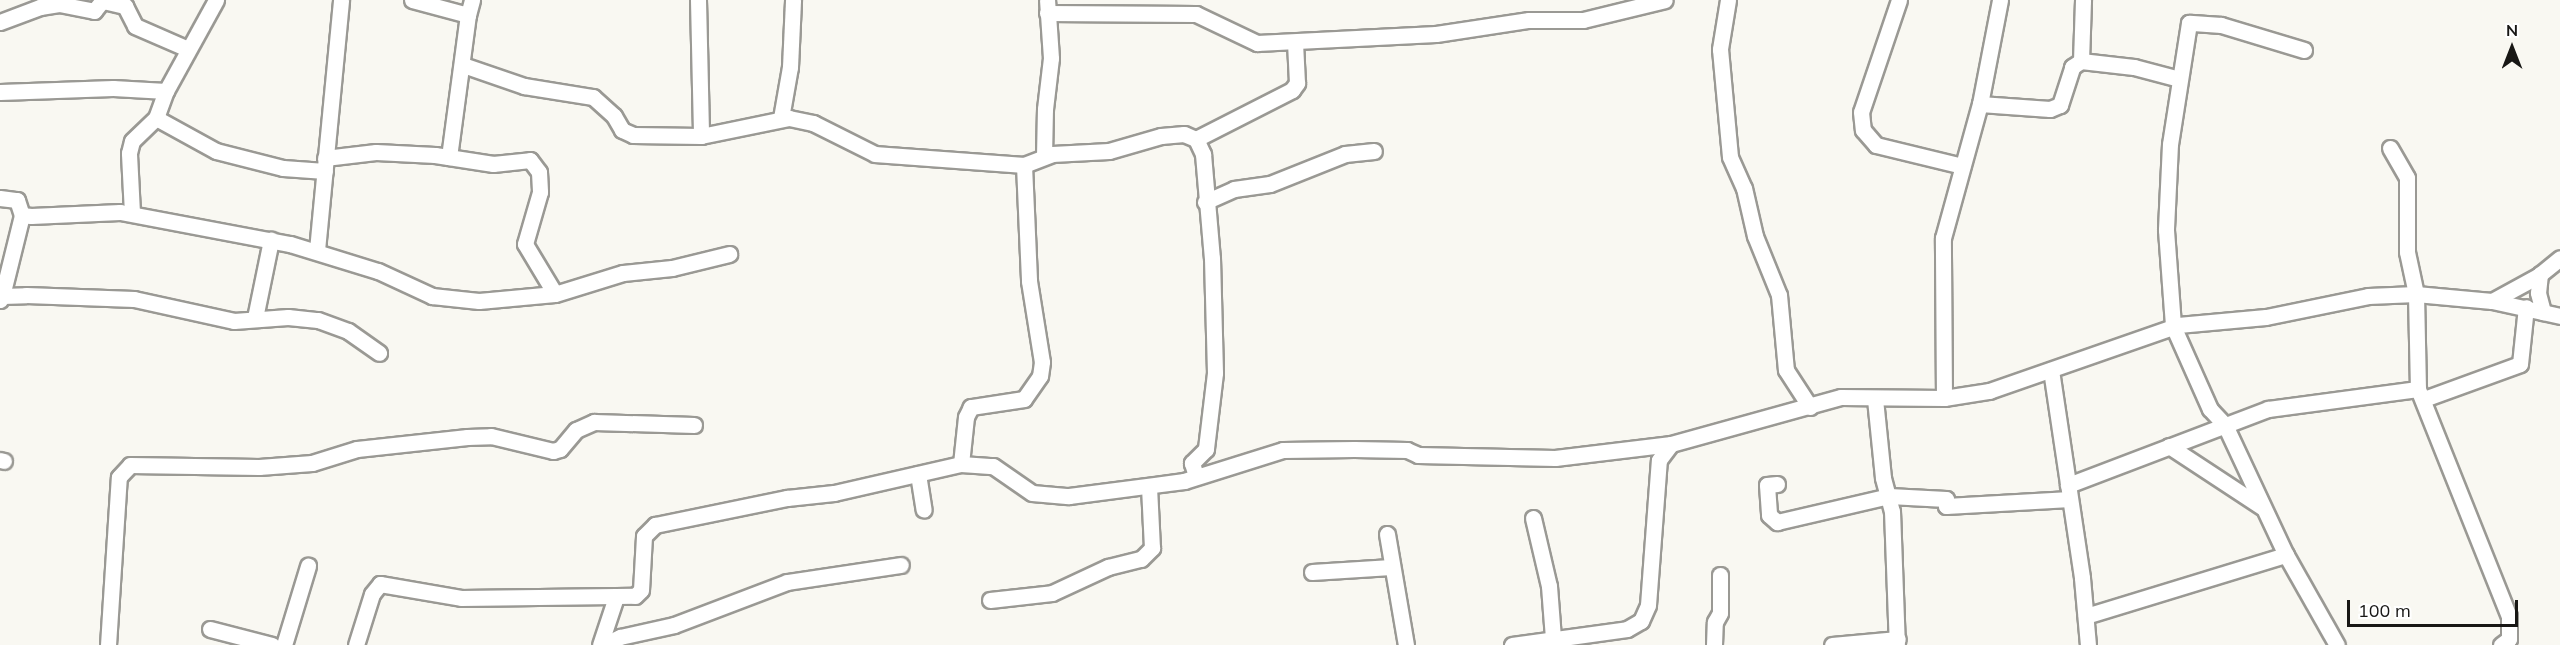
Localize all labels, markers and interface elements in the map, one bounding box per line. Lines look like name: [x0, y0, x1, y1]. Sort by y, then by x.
north arrow: [2482, 18, 2542, 78]
text: N: [2506, 20, 2518, 40]
scale bar: [2350, 588, 2521, 626]
text: 100 m: [2358, 599, 2411, 622]

